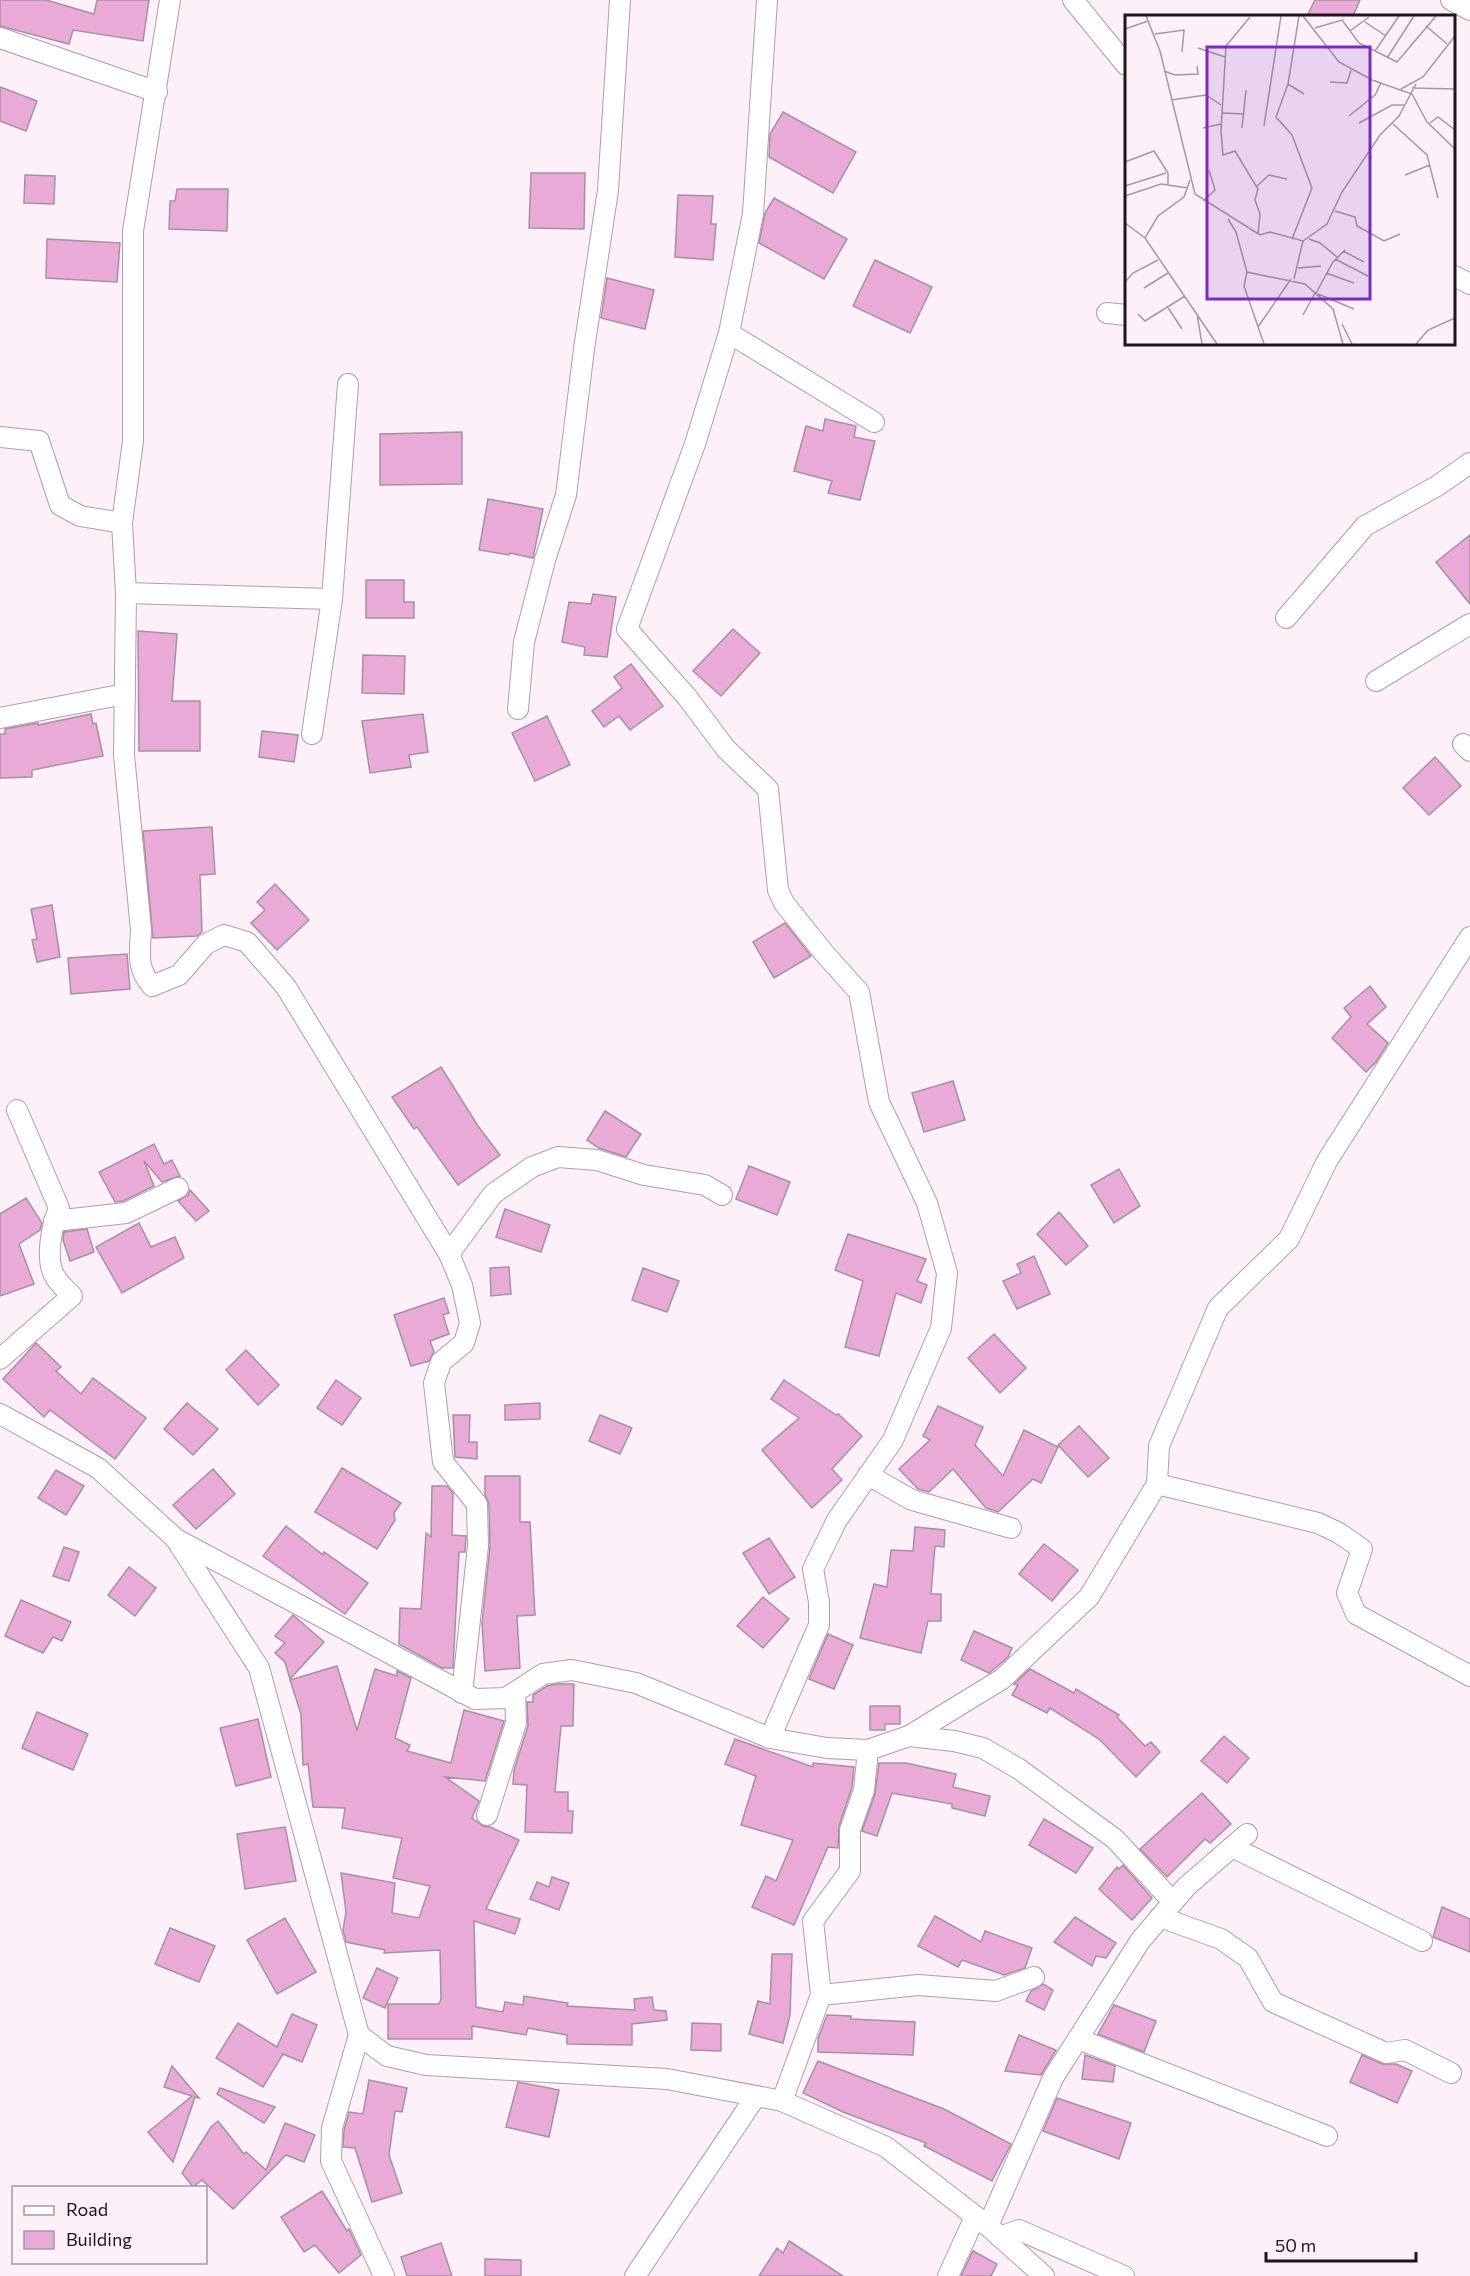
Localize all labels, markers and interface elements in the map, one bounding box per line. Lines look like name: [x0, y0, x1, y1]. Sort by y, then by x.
inset map: [1125, 15, 1455, 345]
legend: [12, 2186, 207, 2264]
text: Road: [66, 2198, 108, 2220]
scale bar: [1266, 2225, 1416, 2263]
text: Building: [66, 2228, 132, 2250]
text: 50 m: [1275, 2234, 1316, 2256]

